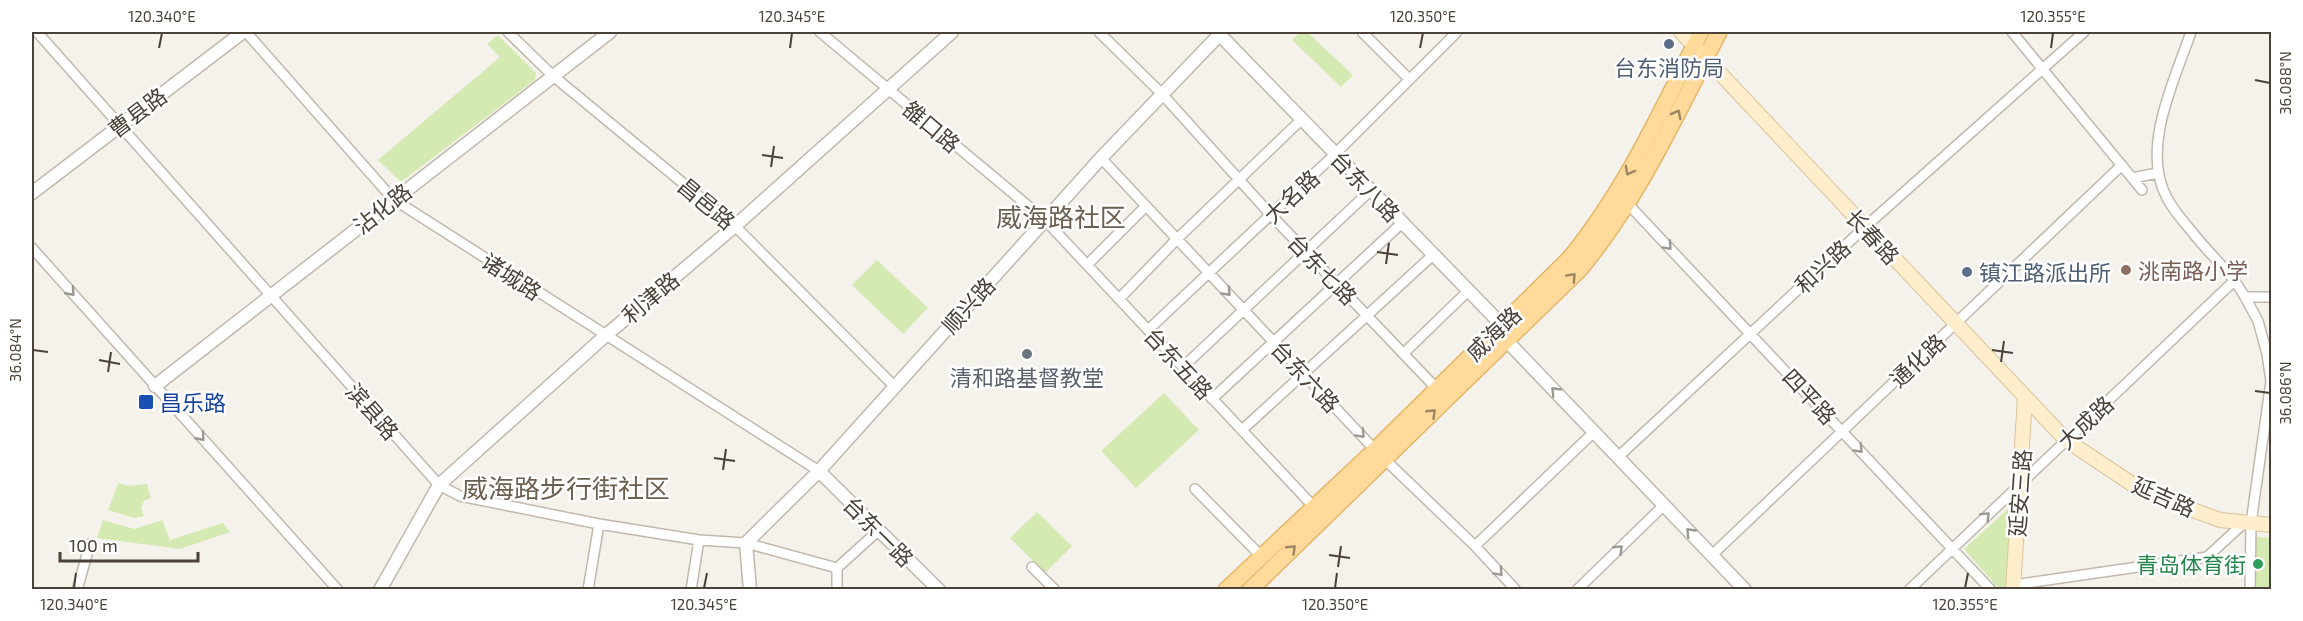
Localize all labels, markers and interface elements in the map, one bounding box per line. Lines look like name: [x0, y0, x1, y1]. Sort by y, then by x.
text: 120.340°E: [128, 7, 196, 25]
text: 120.345°E: [759, 7, 825, 25]
text: 120.350°E: [1390, 7, 1456, 25]
text: 120.355°E: [2020, 7, 2086, 25]
marker: 台东消防局: [1662, 37, 1676, 51]
text: 36.088°N: [2276, 51, 2294, 115]
place label: 台东消防局: [1614, 54, 1724, 80]
street label: 曹县路: [103, 82, 171, 142]
street label: 雒口路: [898, 95, 966, 157]
one-way arrow: [1670, 110, 1681, 120]
street label: 台东八路: [1326, 145, 1406, 227]
street label: 大名路: [1258, 164, 1324, 228]
one-way arrow: [1625, 165, 1636, 175]
street label: 昌邑路: [673, 172, 741, 234]
street label: 沾化路: [348, 177, 416, 239]
district label: 威海路社区: [996, 201, 1126, 232]
street label: 长春路: [1841, 203, 1905, 269]
street label: 台东七路: [1283, 228, 1363, 310]
street label: 和兴路: [1789, 234, 1855, 298]
one-way arrow: [1661, 240, 1672, 250]
street label: 诸城路: [477, 247, 547, 305]
place label: 洮南路小学: [2138, 257, 2248, 283]
place label: 镇江路派出所: [1979, 259, 2111, 285]
marker: 洮南路小学: [2119, 263, 2133, 277]
marker: 镇江路派出所: [1960, 265, 1974, 279]
street label: 利津路: [616, 266, 684, 328]
street label: 顺兴路: [936, 272, 1000, 338]
one-way arrow: [1565, 274, 1576, 284]
one-way arrow: [64, 285, 75, 296]
one-way arrow: [1220, 285, 1231, 296]
street label: 威海路: [1460, 301, 1526, 365]
text: 36.084°N: [6, 318, 24, 382]
street label: 台东五路: [1139, 322, 1219, 404]
street label: 通化路: [1884, 328, 1950, 392]
street label: 台东六路: [1266, 335, 1346, 417]
marker: 清和路基督教堂: [1020, 347, 1034, 361]
text: 36.086°N: [2276, 361, 2294, 425]
street label: 四平路: [1778, 363, 1842, 429]
place label: 清和路基督教堂: [950, 364, 1104, 390]
street label: 滨县路: [342, 378, 404, 444]
one-way arrow: [1552, 388, 1563, 399]
place label: 昌乐路: [160, 389, 226, 415]
street label: 大成路: [2052, 390, 2118, 454]
marker: 昌乐路: [137, 393, 155, 411]
one-way arrow: [1424, 409, 1435, 420]
one-way arrow: [1353, 427, 1364, 438]
one-way arrow: [194, 430, 205, 441]
one-way arrow: [1852, 442, 1863, 453]
street label: 延安三路: [2003, 448, 2035, 538]
street label: 延吉路: [2129, 471, 2199, 521]
district label: 威海路步行街社区: [462, 472, 670, 503]
street label: 台东一路: [839, 491, 919, 571]
one-way arrow: [1980, 512, 1990, 523]
scale bar: [60, 525, 198, 563]
one-way arrow: [1686, 529, 1697, 539]
text: 100 m: [69, 534, 118, 556]
one-way arrow: [1285, 545, 1296, 556]
one-way arrow: [1611, 545, 1622, 556]
place label: 青岛体育街: [2136, 551, 2246, 577]
marker: 青岛体育街: [2251, 557, 2265, 571]
one-way arrow: [1492, 565, 1503, 575]
text: 120.340°E: [40, 595, 108, 613]
text: 120.345°E: [671, 595, 737, 613]
text: 120.350°E: [1302, 595, 1368, 613]
text: 120.355°E: [1932, 595, 1998, 613]

